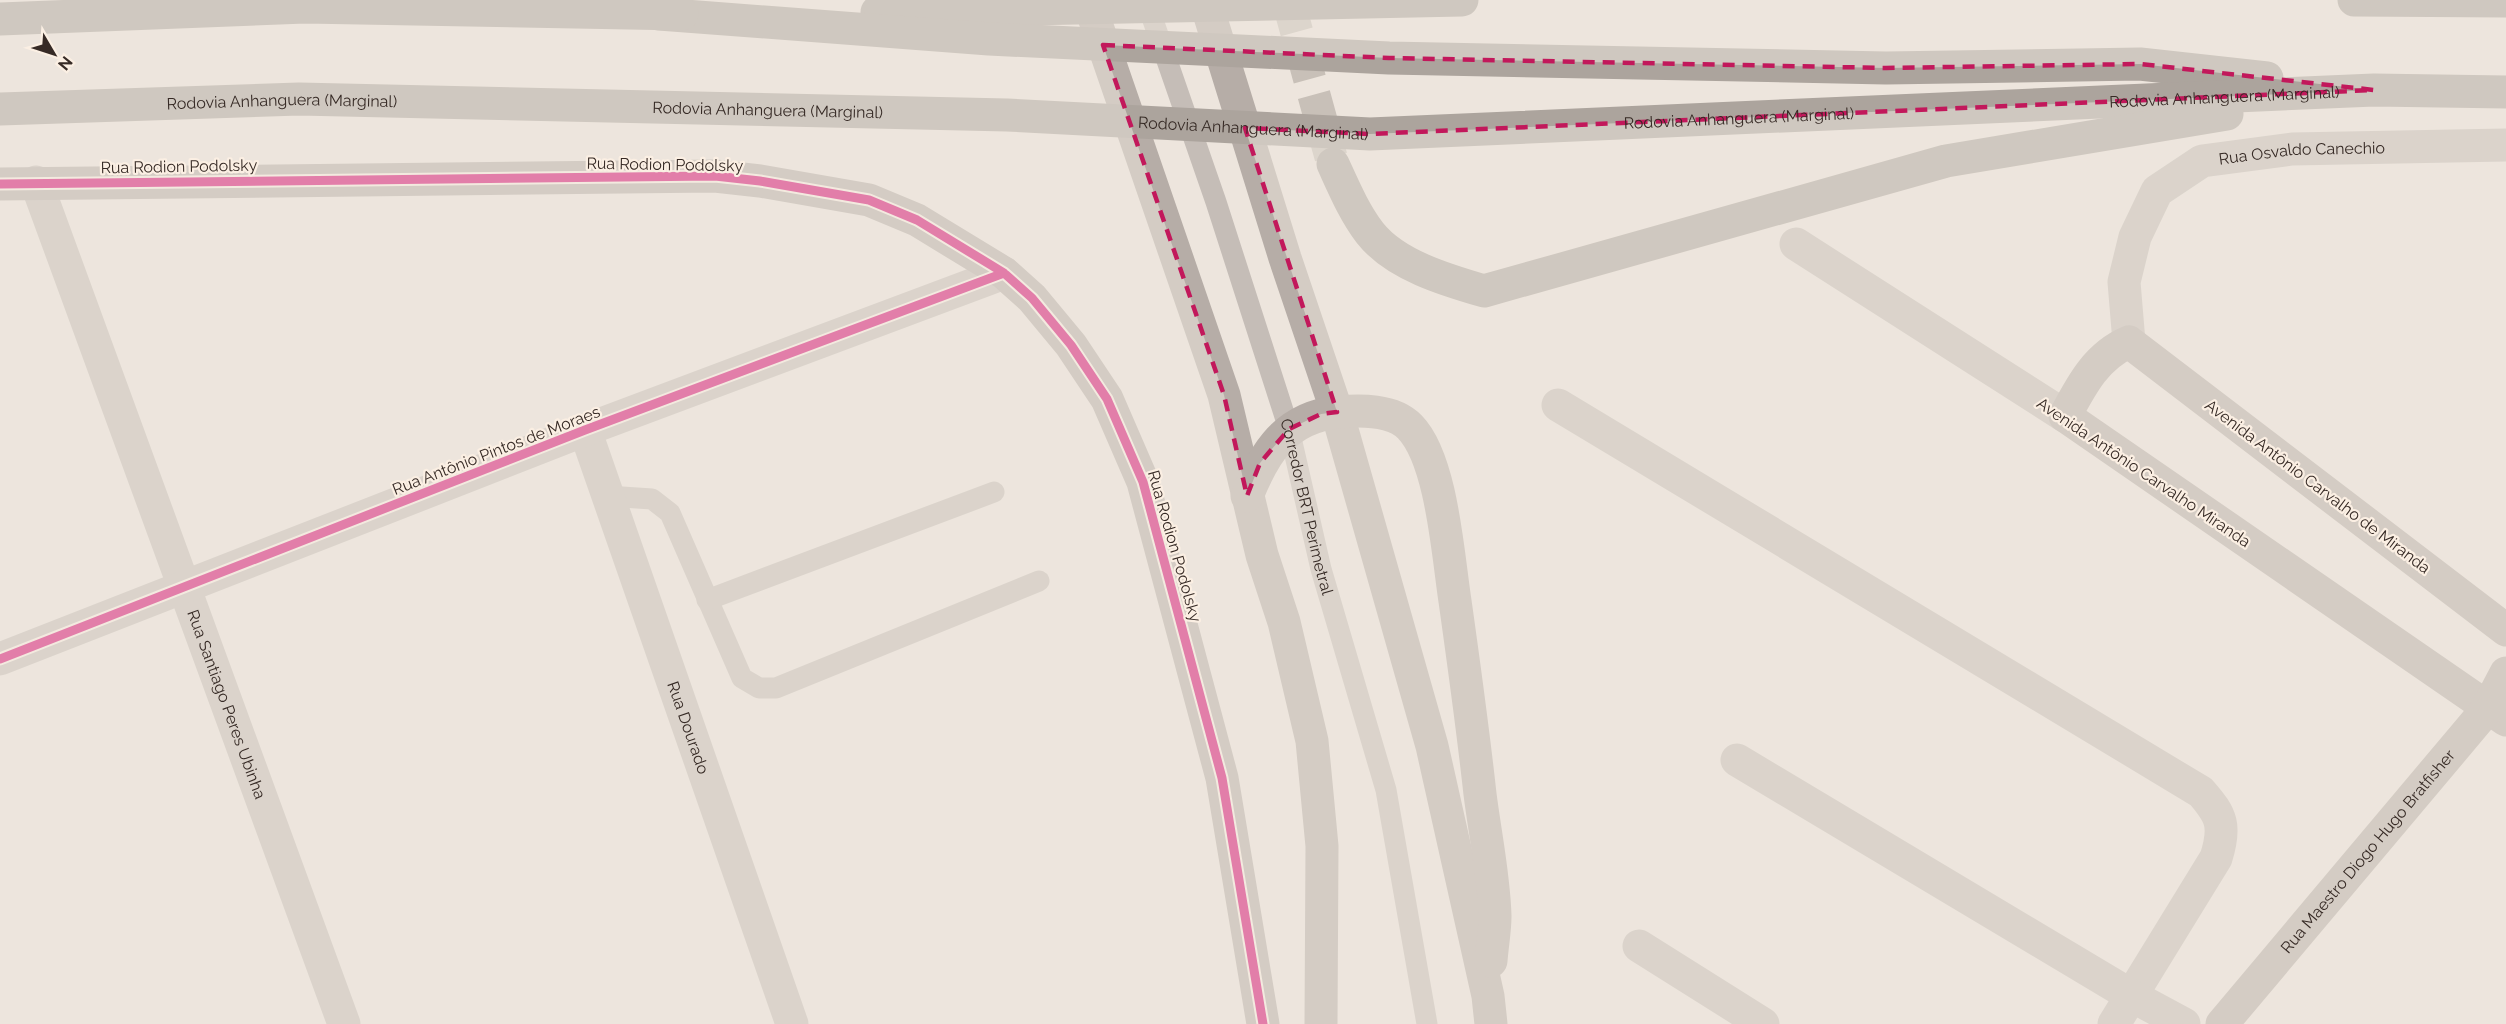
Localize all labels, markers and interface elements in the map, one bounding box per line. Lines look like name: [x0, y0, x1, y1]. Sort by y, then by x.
north arrow: [24, 24, 84, 84]
text: N: [54, 52, 76, 74]
street label: Rodovia Anhanguera (Marginal): [2109, 83, 2340, 112]
street label: Rodovia Anhanguera (Marginal): [166, 90, 397, 113]
street label: Rodovia Anhanguera (Marginal): [652, 98, 883, 122]
street label: Rodovia Anhanguera (Marginal): [1623, 104, 1854, 133]
street label: Rodovia Anhanguera (Marginal): [1138, 113, 1369, 144]
street label: Rua Osvaldo Canechio: [2218, 138, 2385, 169]
street label: Rua Rodion Podolsky: [586, 154, 744, 175]
street label: Rua Rodion Podolsky: [100, 156, 258, 177]
street label: Avenida Antônio Carvalho Miranda: [2033, 394, 2254, 551]
street label: Avenida Antônio Carvalho de Miranda: [2201, 395, 2434, 577]
street label: Rua Antônio Pintos de Moraes: [390, 402, 603, 499]
street label: Corredor BRT Perimetral: [1276, 416, 1337, 598]
street label: Rua Rodion Podolsky: [1144, 468, 1205, 624]
street label: Rua Santiago Peres Ubinha: [183, 607, 270, 802]
street label: Rua Dourado: [663, 679, 713, 777]
street label: Rua Maestro Diogo Hugo Bratfisher: [2277, 745, 2459, 957]

